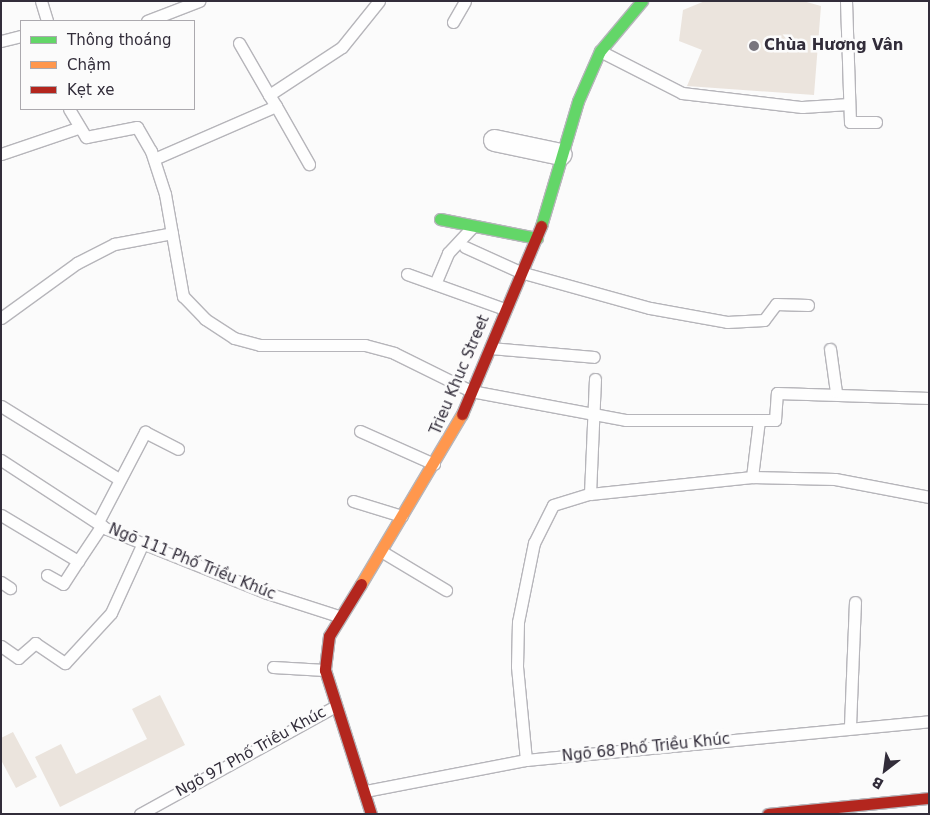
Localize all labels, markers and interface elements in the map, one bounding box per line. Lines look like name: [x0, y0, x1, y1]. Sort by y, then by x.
legend: [20, 20, 195, 110]
text: Thông thoáng: [67, 31, 171, 49]
place label: Chùa Hương Vân: [764, 37, 903, 55]
marker: Chùa Hương Vân: [748, 40, 760, 52]
text: Chậm: [67, 56, 111, 74]
text: Kẹt xe: [67, 81, 114, 99]
street label: Trieu Khuc Street: [427, 312, 493, 438]
street label: Ngõ 111 Phố Triều Khúc: [106, 520, 278, 604]
street label: Ngõ 97 Phố Triều Khúc: [173, 703, 329, 801]
street label: Ngõ 68 Phố Triều Khúc: [561, 730, 731, 766]
north arrow: [860, 745, 910, 795]
text: B: [869, 773, 886, 793]

